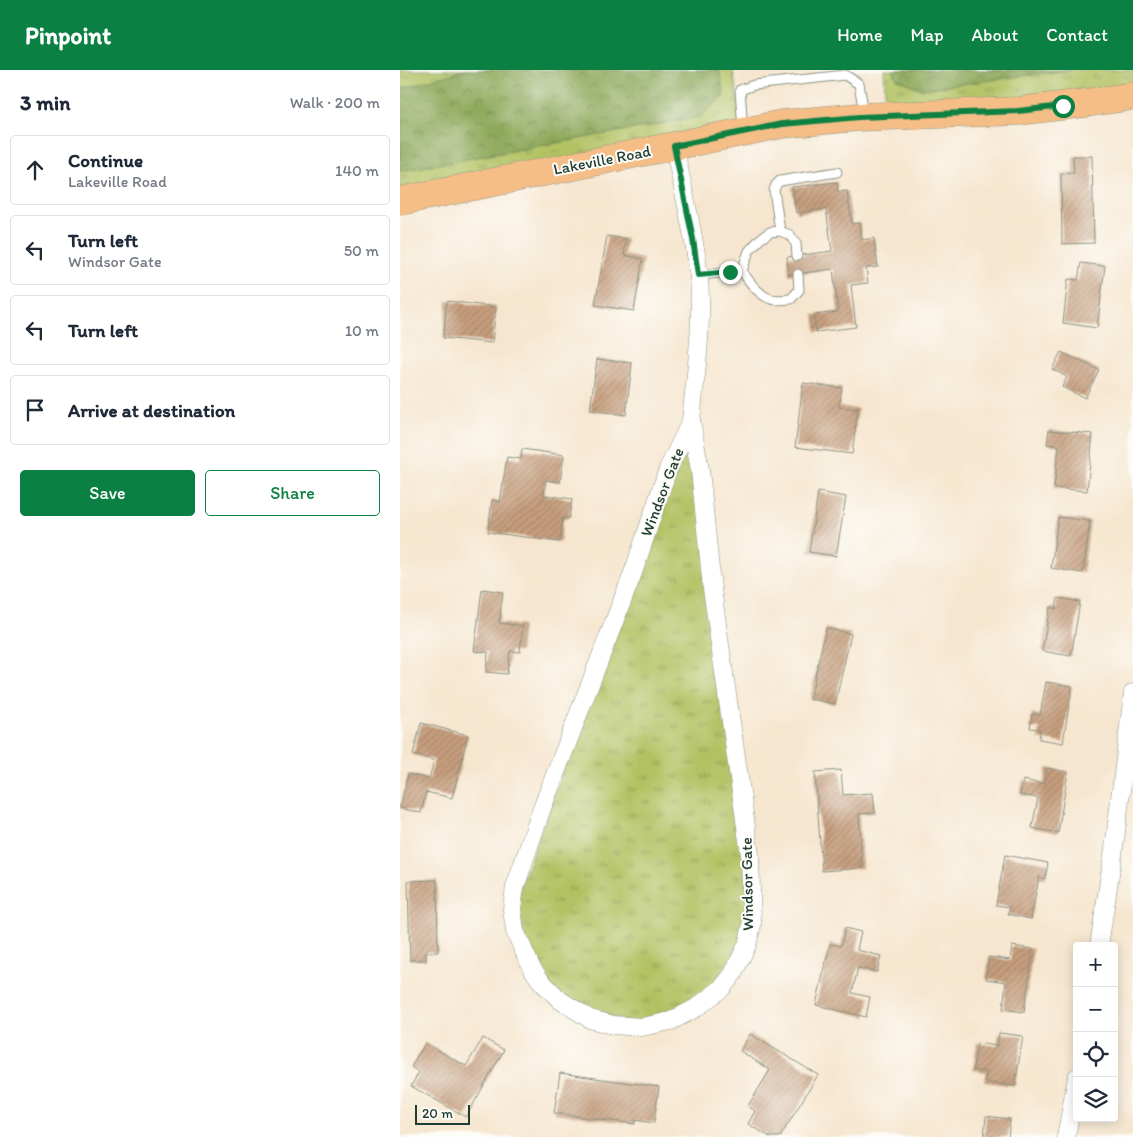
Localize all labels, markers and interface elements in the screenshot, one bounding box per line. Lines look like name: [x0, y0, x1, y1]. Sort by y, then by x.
text: Pinpoint: [25, 21, 111, 50]
text: Home: [837, 24, 883, 46]
text: Map: [911, 24, 944, 46]
text: About: [972, 24, 1018, 46]
text: Contact: [1046, 24, 1108, 46]
text: 3 min: [20, 90, 70, 115]
text: Walk · 200 m: [290, 93, 380, 112]
route start: [1052, 95, 1075, 118]
street label: Lakeville Road: [552, 141, 653, 179]
text: Continue: [68, 149, 143, 172]
icon: ahead: [21, 156, 49, 184]
text: 140 m: [335, 161, 379, 180]
text: Lakeville Road: [68, 172, 167, 191]
text: Turn left: [68, 229, 138, 252]
icon: left: [21, 236, 49, 264]
text: 50 m: [344, 241, 379, 260]
text: Windsor Gate: [68, 252, 162, 271]
route end: [719, 261, 742, 284]
icon: left: [21, 316, 49, 344]
text: Turn left: [68, 319, 138, 342]
text: 10 m: [345, 321, 379, 340]
icon: arrive: [21, 396, 49, 424]
text: Arrive at destination: [68, 399, 235, 422]
street label: Windsor Gate: [636, 445, 688, 539]
button: Save: [20, 470, 195, 516]
button: Share: [205, 470, 380, 516]
street label: Windsor Gate: [737, 837, 757, 931]
map controls: [1073, 942, 1118, 1122]
button: +: [1073, 942, 1118, 987]
button: −: [1073, 987, 1118, 1032]
button: locate: [1073, 1032, 1118, 1077]
button: layers: [1073, 1077, 1118, 1122]
scale bar: [415, 1102, 470, 1125]
text: 20 m: [422, 1105, 453, 1122]

